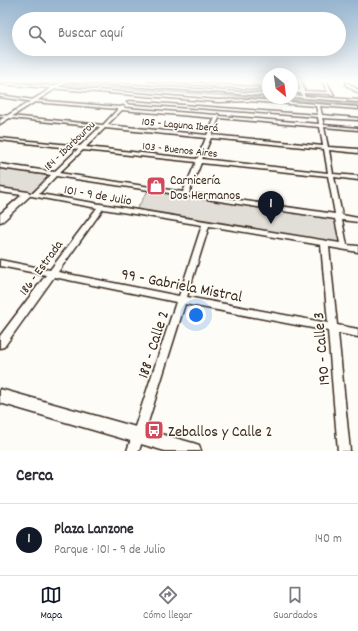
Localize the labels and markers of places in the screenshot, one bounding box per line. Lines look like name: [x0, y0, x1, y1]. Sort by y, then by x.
place label: Carnicería Dos Hermanos: [170, 172, 240, 206]
shop icon: Carnicería Dos Hermanos: [145, 175, 167, 197]
pin: 1: [258, 191, 284, 224]
bus stop icon: Zeballos y Calle 2: [143, 419, 165, 441]
place label: Zeballos y Calle 2: [168, 421, 273, 444]

